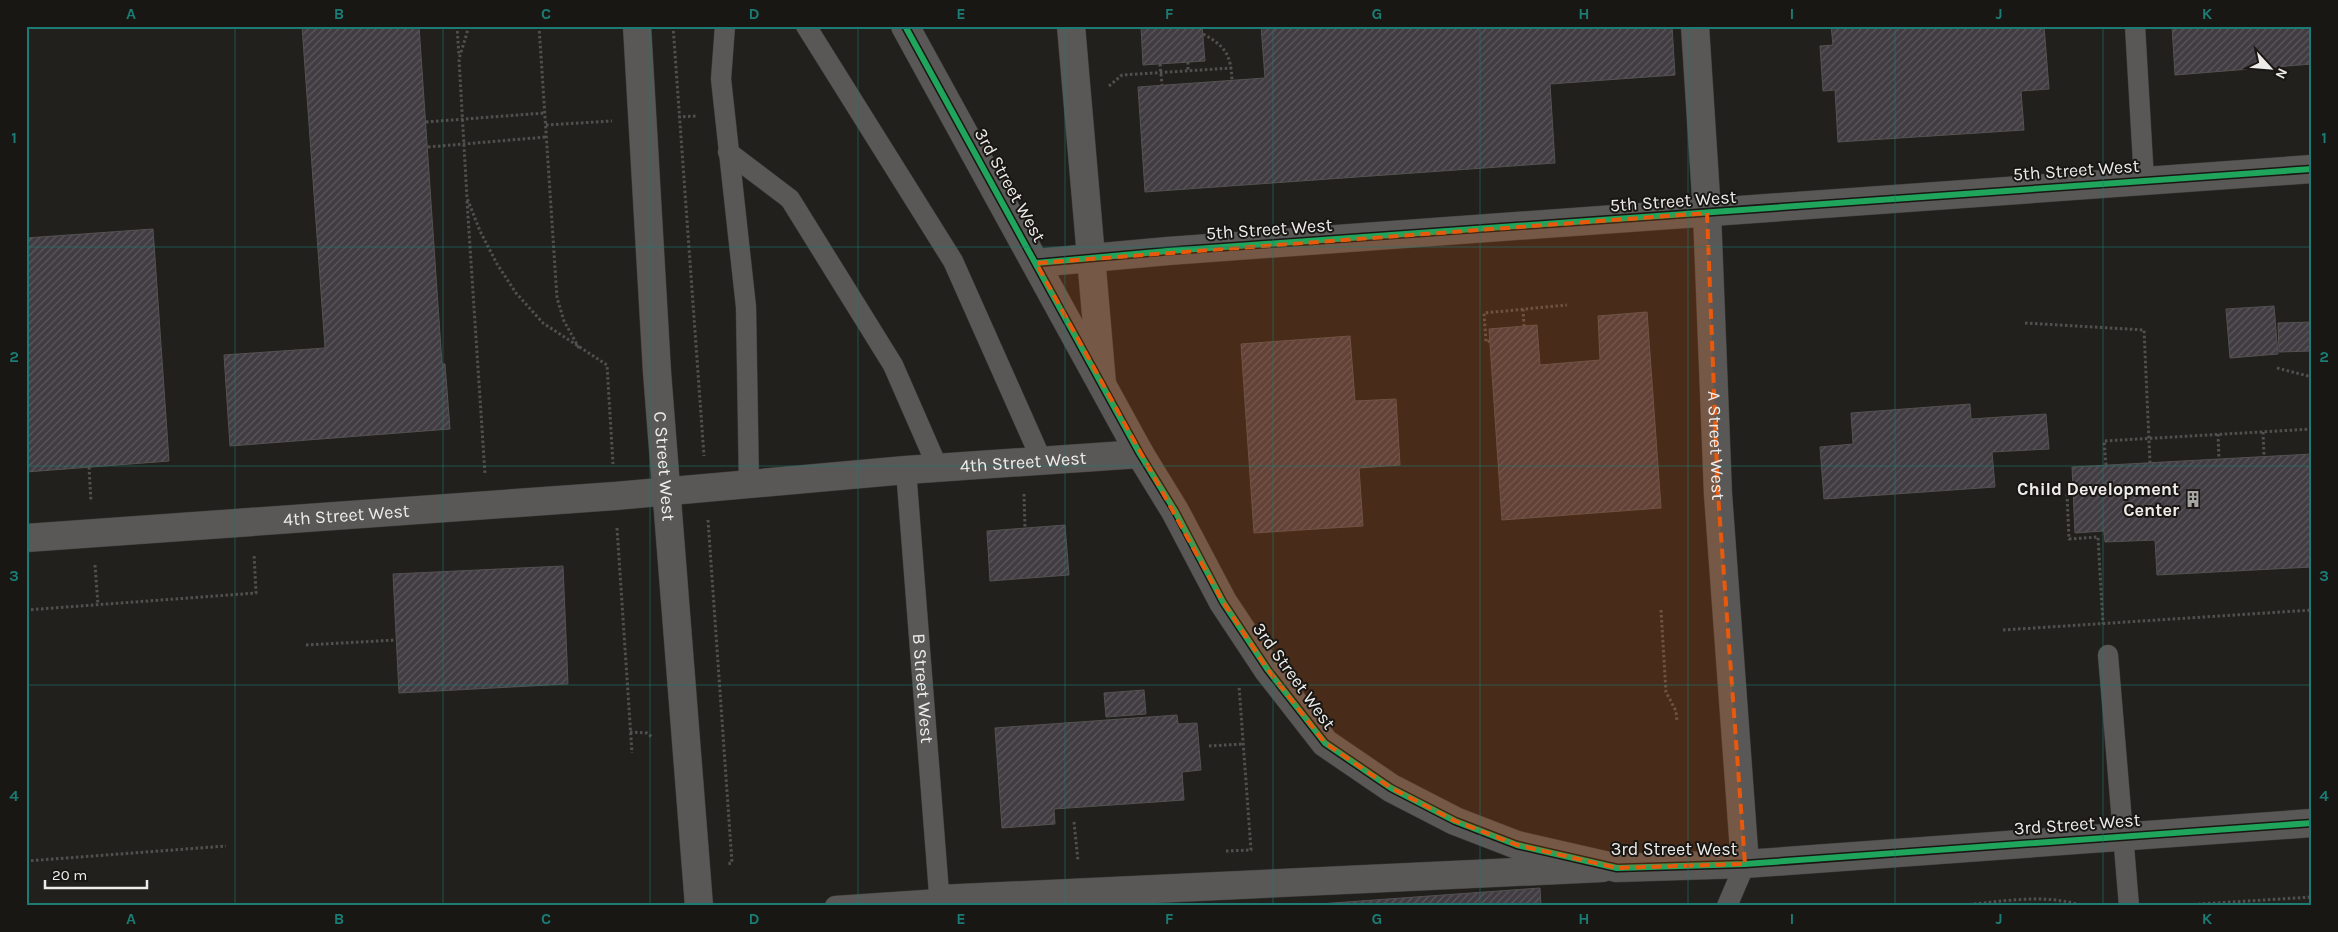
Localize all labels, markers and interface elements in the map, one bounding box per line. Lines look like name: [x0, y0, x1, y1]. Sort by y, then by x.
text: A: [126, 4, 136, 23]
text: B: [334, 4, 344, 23]
text: C: [541, 4, 551, 23]
text: D: [749, 4, 760, 23]
text: E: [956, 4, 966, 23]
text: F: [1165, 4, 1174, 23]
text: G: [1372, 4, 1382, 23]
text: H: [1578, 4, 1590, 23]
text: I: [1790, 4, 1794, 23]
text: J: [1995, 4, 2003, 23]
text: K: [2202, 4, 2213, 23]
north arrow: [2246, 42, 2296, 92]
text: N: [2271, 65, 2291, 82]
street label: 3rd Street West: [970, 124, 1050, 246]
text: 1: [11, 128, 17, 147]
text: 1: [2321, 128, 2327, 147]
street label: 5th Street West: [2012, 155, 2140, 185]
street label: 5th Street West: [1609, 186, 1737, 216]
street label: 5th Street West: [1205, 214, 1333, 244]
text: 2: [9, 347, 19, 366]
text: 2: [2319, 347, 2329, 366]
street label: A Street West: [1703, 390, 1729, 501]
street label: C Street West: [649, 410, 680, 522]
street label: 4th Street West: [959, 447, 1087, 477]
place label: Child Development Center: [2017, 478, 2179, 521]
building icon: Child Development Center: [2183, 489, 2203, 509]
street label: 4th Street West: [282, 500, 410, 531]
text: 3: [9, 566, 19, 585]
text: 3: [2319, 566, 2329, 585]
street label: 3rd Street West: [1248, 618, 1340, 734]
street label: B Street West: [908, 633, 938, 744]
text: 4: [9, 786, 19, 805]
text: 4: [2319, 786, 2329, 805]
street label: 3rd Street West: [2013, 809, 2141, 839]
street label: 3rd Street West: [1611, 838, 1738, 860]
scale bar: [45, 857, 148, 889]
text: 20 m: [52, 866, 87, 884]
text: A: [126, 909, 136, 928]
text: B: [334, 909, 344, 928]
text: C: [541, 909, 551, 928]
text: D: [749, 909, 760, 928]
text: E: [956, 909, 966, 928]
text: F: [1165, 909, 1174, 928]
text: G: [1372, 909, 1382, 928]
text: H: [1578, 909, 1590, 928]
text: I: [1790, 909, 1794, 928]
text: J: [1995, 909, 2003, 928]
text: K: [2202, 909, 2213, 928]

